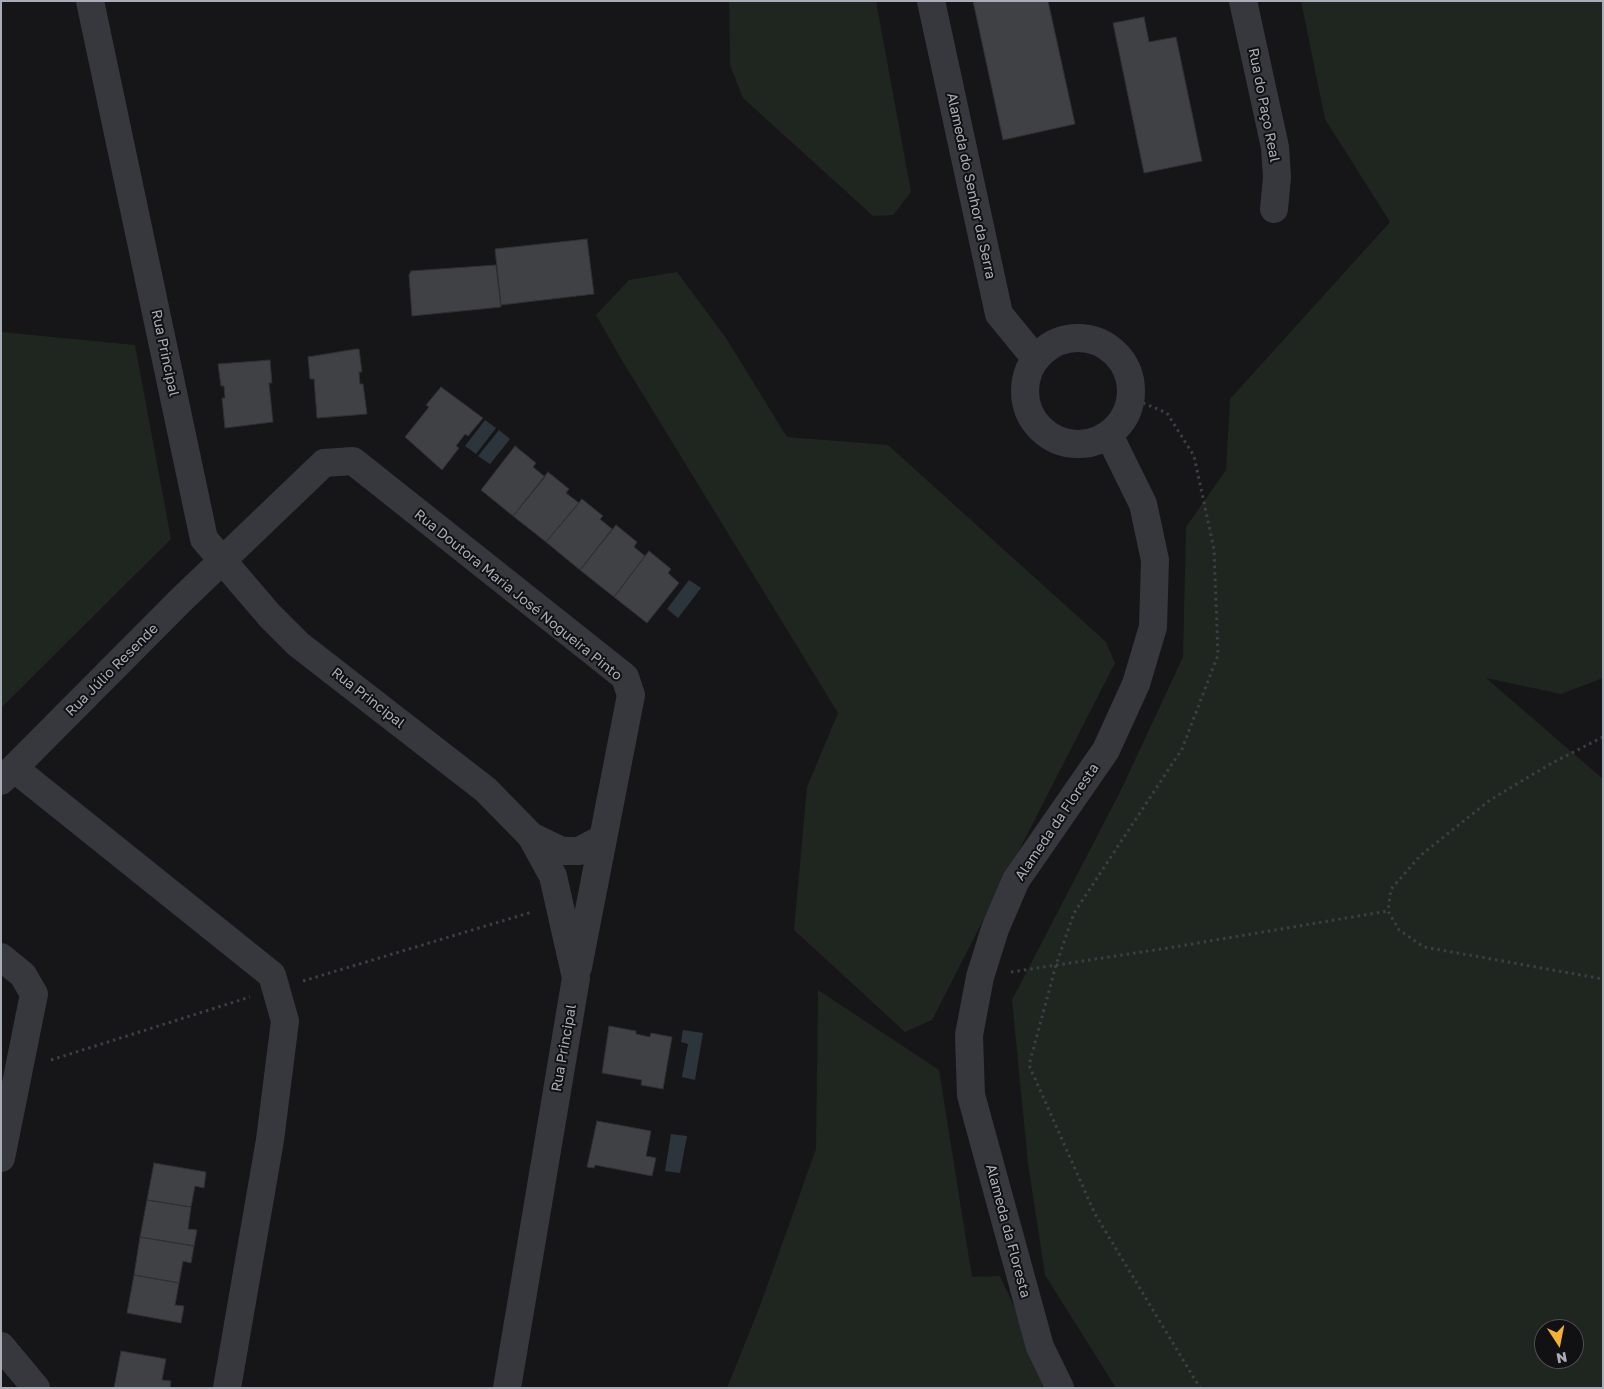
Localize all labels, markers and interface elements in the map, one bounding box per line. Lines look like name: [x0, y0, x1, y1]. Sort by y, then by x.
street label: Rua do Paço Real: [1245, 46, 1283, 164]
street label: Alameda do Senhor da Serra: [943, 91, 999, 281]
street label: Rua Principal: [148, 308, 182, 398]
street label: Rua Doutora Maria José Nogueira Pinto: [411, 506, 625, 684]
street label: Rua Júlio Resende: [62, 620, 162, 720]
street label: Rua Principal: [328, 664, 408, 732]
street label: Alameda da Floresta: [1012, 760, 1102, 884]
street label: Rua Principal: [548, 1003, 580, 1093]
street label: Alameda da Floresta: [982, 1162, 1034, 1300]
north arrow: [1534, 1319, 1584, 1369]
text: N: [1555, 1349, 1569, 1368]

